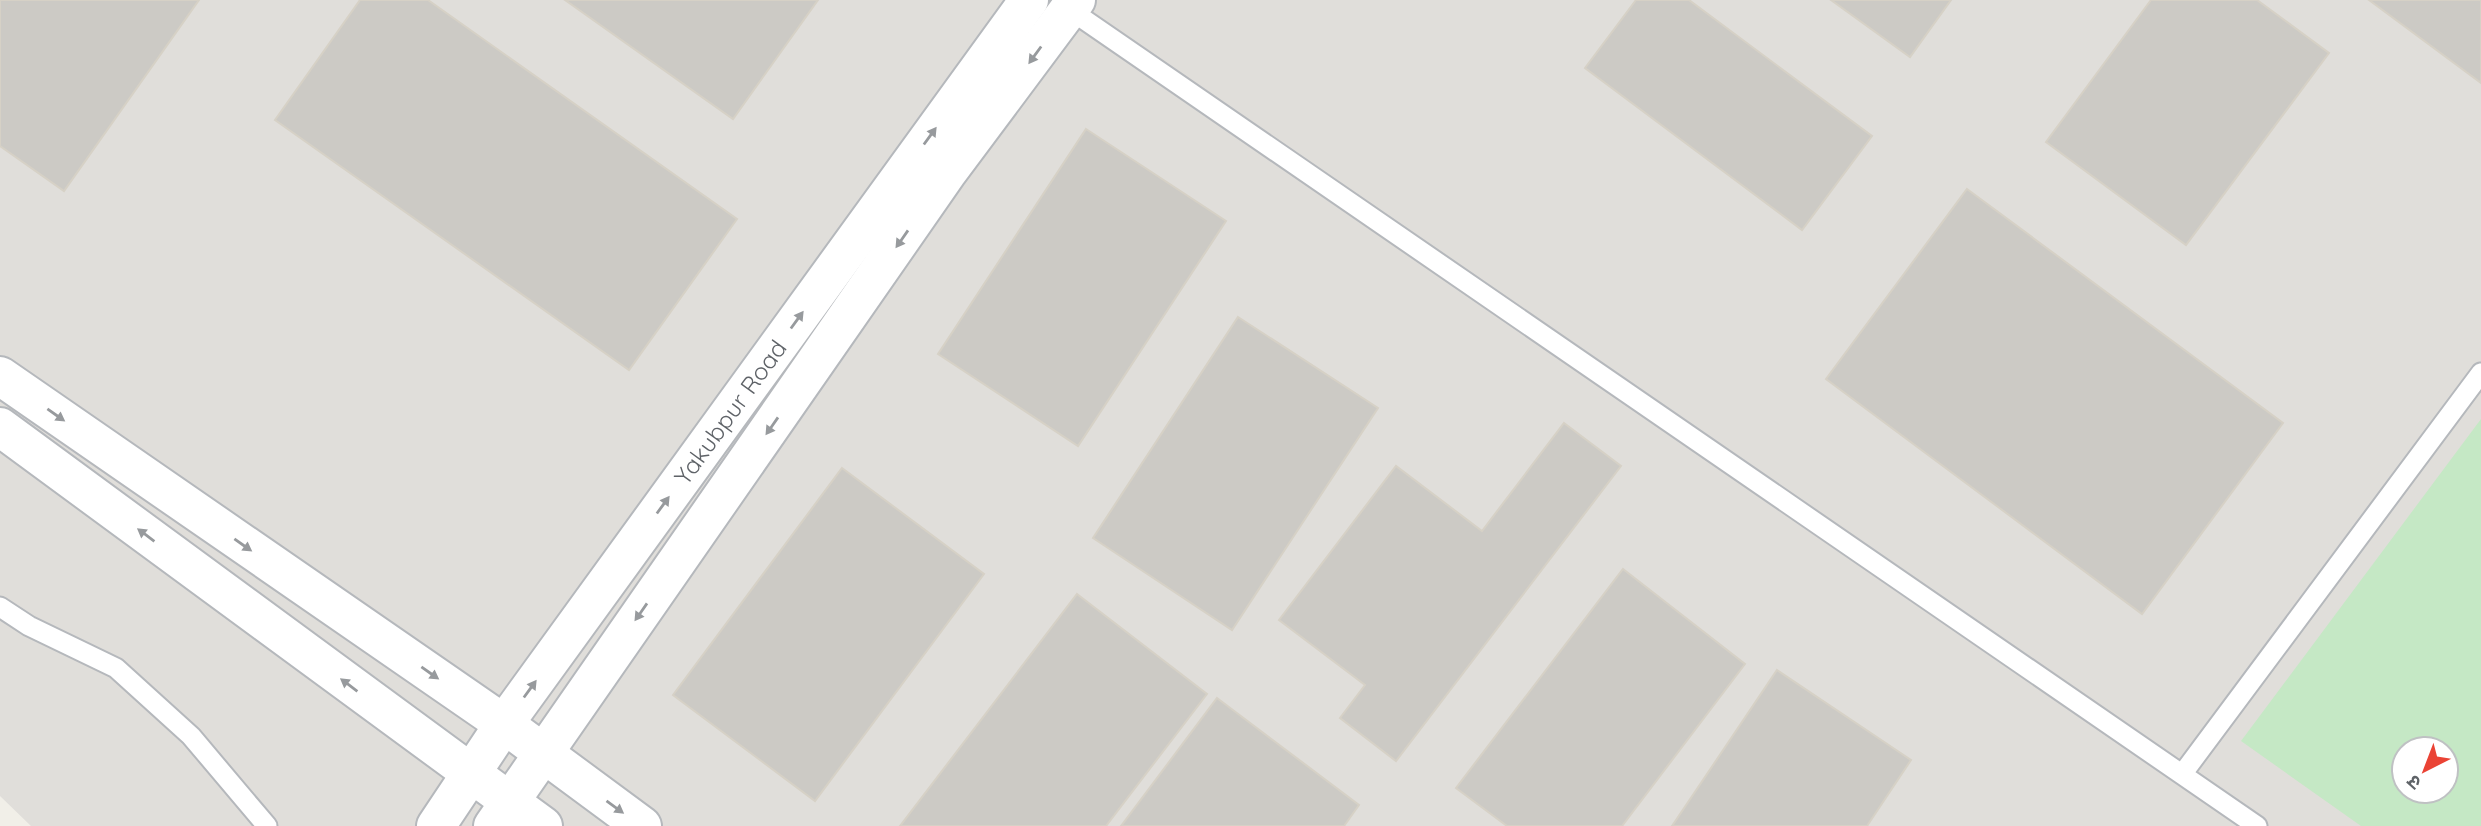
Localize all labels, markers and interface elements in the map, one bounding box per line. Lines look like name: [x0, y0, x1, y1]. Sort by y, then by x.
one-way arrow: [1028, 46, 1042, 64]
one-way arrow: [923, 127, 937, 145]
one-way arrow: [895, 230, 909, 248]
one-way arrow: [790, 311, 804, 329]
street label: Yakubpur Road: [667, 334, 793, 490]
one-way arrow: [47, 408, 65, 422]
one-way arrow: [765, 417, 779, 435]
one-way arrow: [656, 495, 670, 514]
one-way arrow: [137, 528, 155, 542]
one-way arrow: [233, 538, 253, 551]
one-way arrow: [634, 603, 648, 621]
one-way arrow: [421, 667, 440, 680]
one-way arrow: [340, 678, 358, 692]
one-way arrow: [523, 680, 537, 698]
north arrow: [2390, 735, 2460, 805]
text: उ: [2401, 769, 2426, 795]
one-way arrow: [606, 799, 624, 813]

